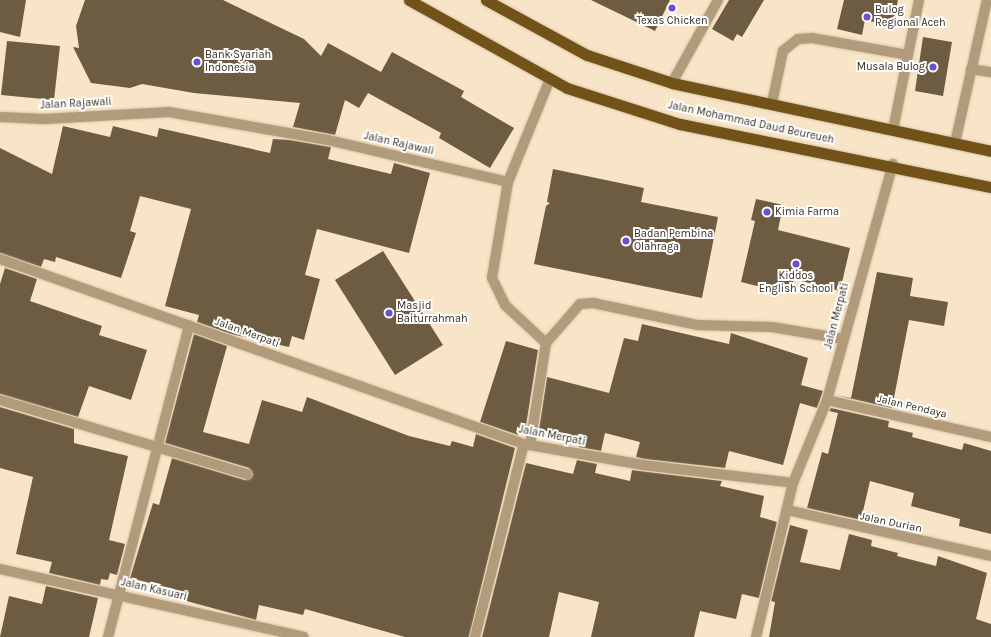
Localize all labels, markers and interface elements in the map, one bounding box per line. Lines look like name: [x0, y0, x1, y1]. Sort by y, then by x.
marker: Texas Chicken: [667, 3, 677, 13]
place label: Bulog Regional Aceh: [875, 4, 946, 30]
marker: Bulog Regional Aceh: [862, 12, 872, 22]
place label: Texas Chicken: [636, 14, 708, 28]
place label: Bank Syariah Indonesia: [205, 49, 271, 75]
marker: Bank Syariah Indonesia: [192, 57, 202, 67]
place label: Musala Bulog: [857, 60, 925, 74]
marker: Musala Bulog: [928, 62, 938, 72]
street label: Jalan Rajawali: [40, 96, 112, 112]
street label: Jalan Mohammad Daud Beureueh: [667, 99, 835, 147]
street label: Jalan Rajawali: [363, 130, 435, 158]
place label: Kimia Farma: [775, 205, 839, 219]
marker: Kimia Farma: [762, 207, 772, 217]
place label: Badan Pembina Olahraga: [634, 228, 713, 254]
marker: Badan Pembina Olahraga: [621, 236, 631, 246]
marker: Kiddos English School: [791, 259, 801, 269]
place label: Kiddos English School: [759, 270, 833, 296]
street label: Jalan Merpati: [822, 282, 852, 350]
place label: Masjid Baiturrahmah: [397, 300, 468, 326]
marker: Masjid Baiturrahmah: [384, 308, 394, 318]
street label: Jalan Merpati: [213, 315, 281, 351]
street label: Jalan Pendaya: [876, 393, 948, 421]
street label: Jalan Merpati: [518, 423, 586, 449]
street label: Jalan Durian: [859, 510, 923, 536]
street label: Jalan Kasuari: [120, 576, 188, 604]

